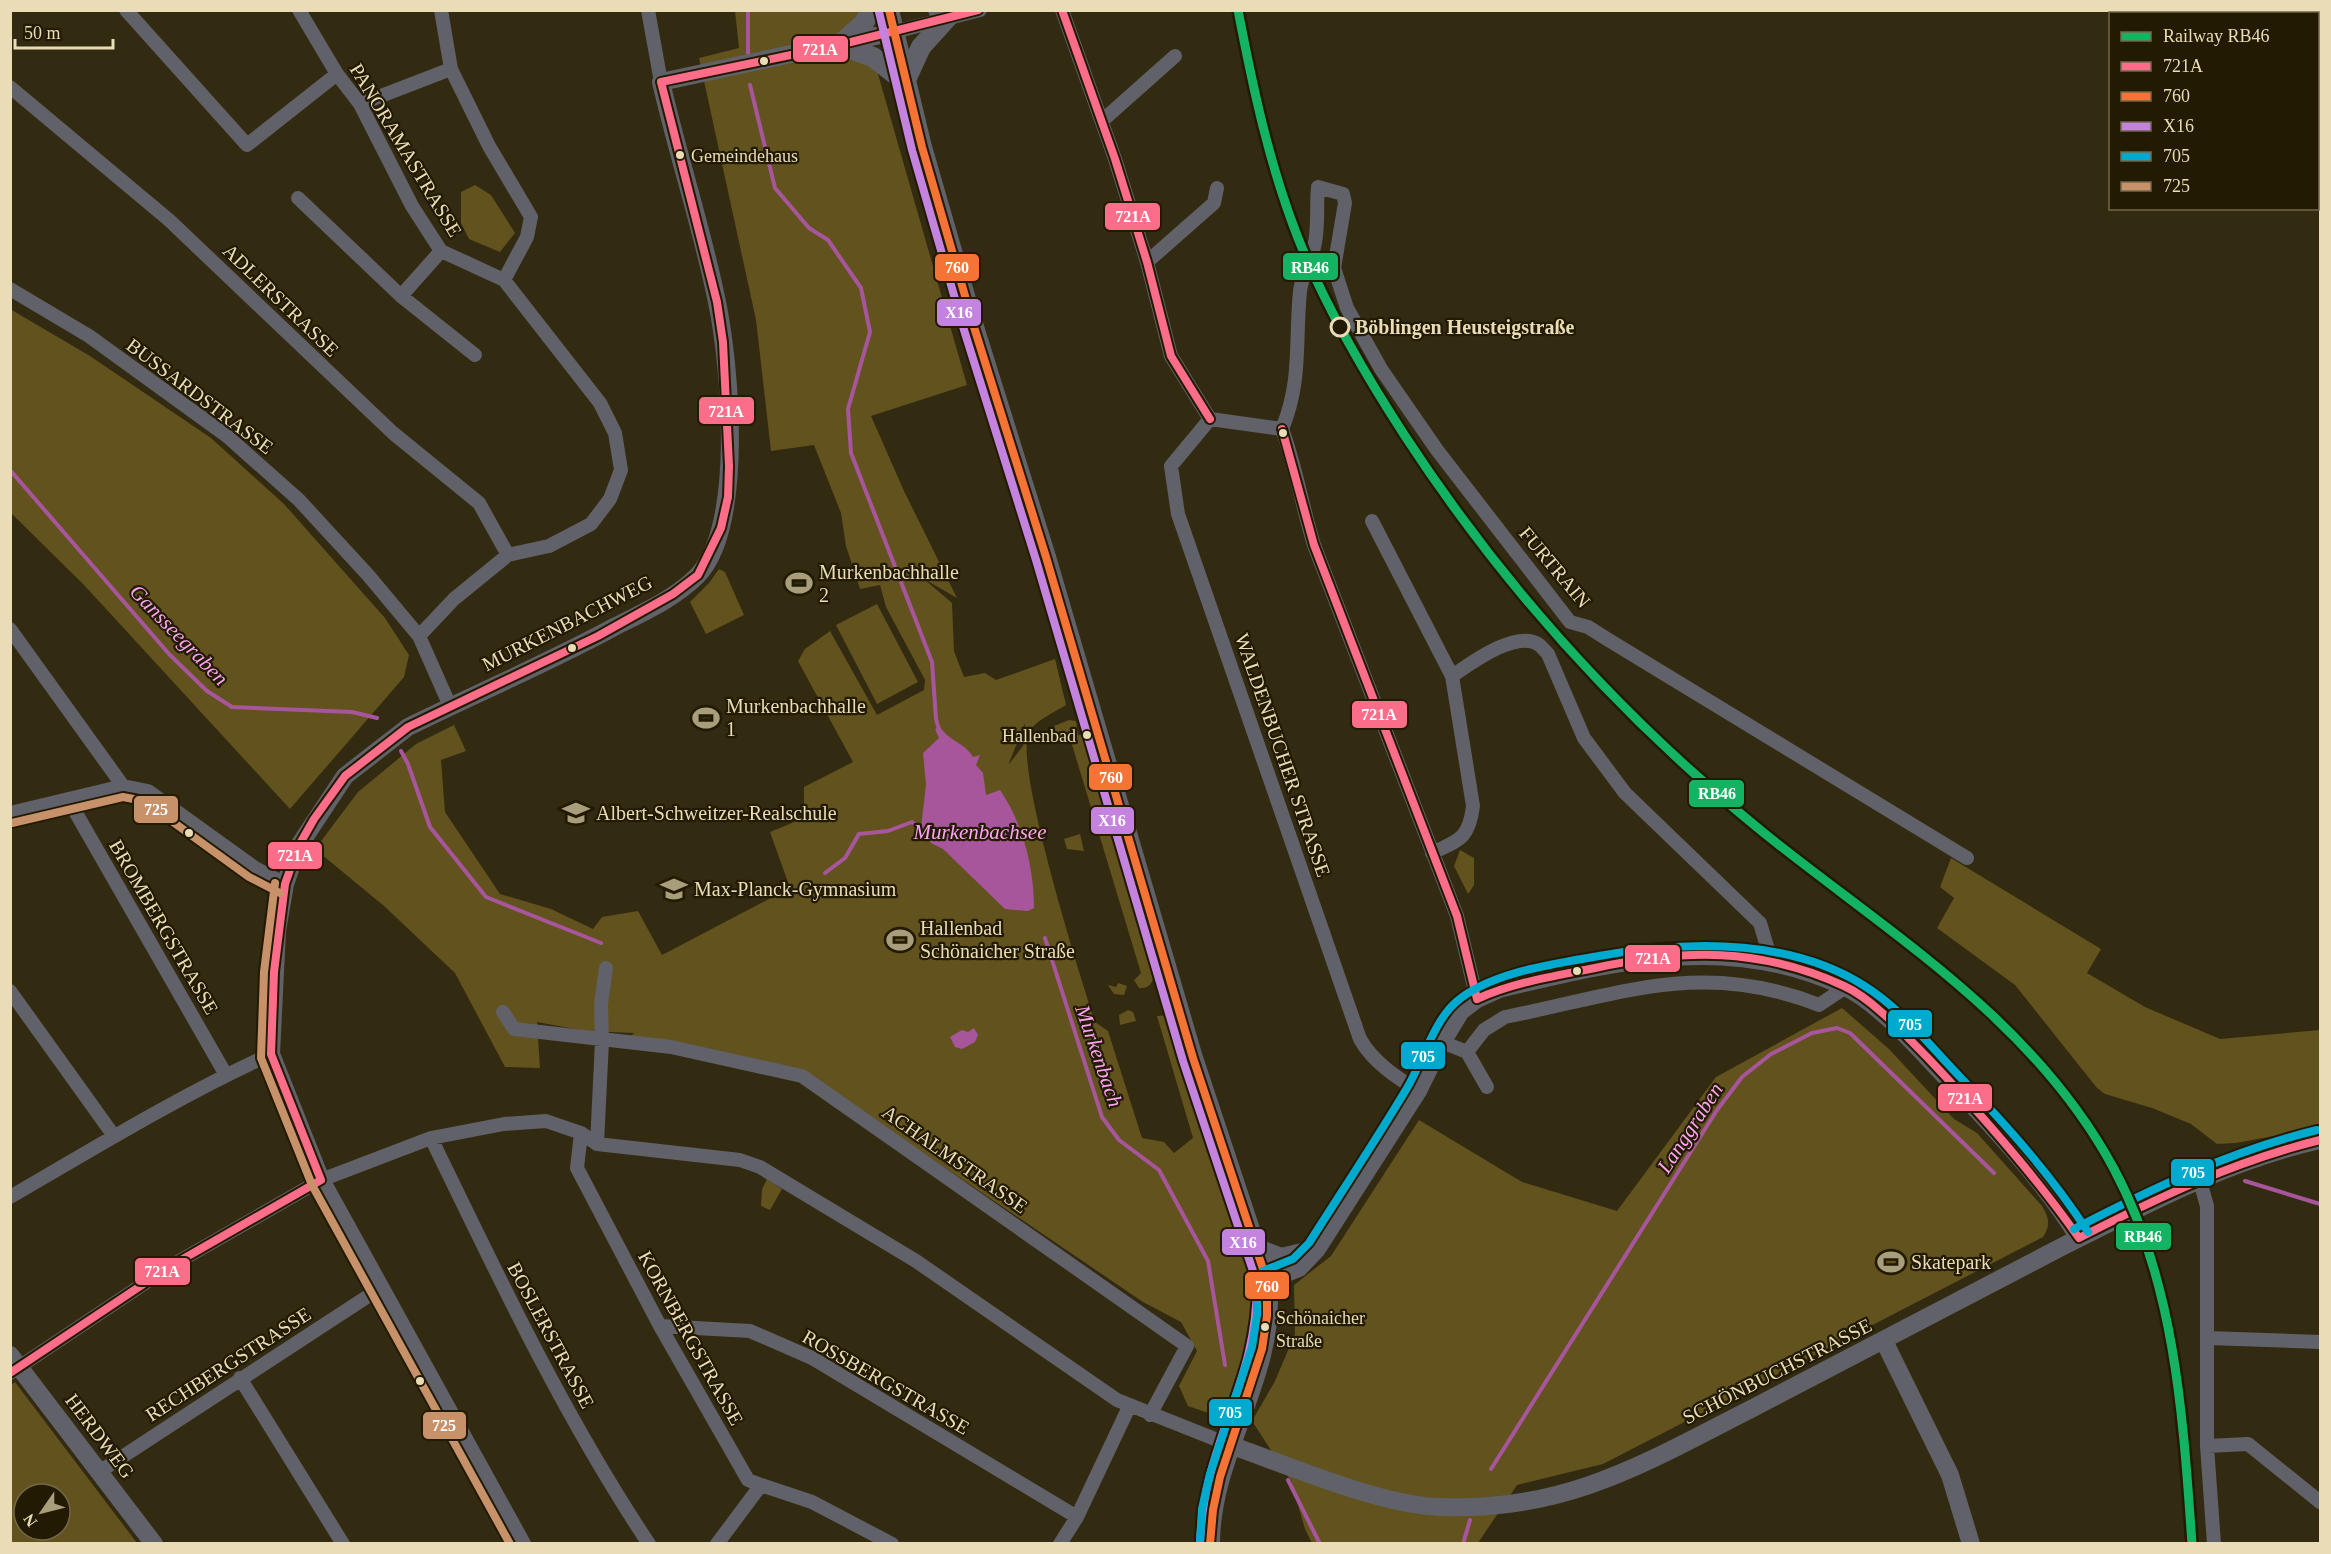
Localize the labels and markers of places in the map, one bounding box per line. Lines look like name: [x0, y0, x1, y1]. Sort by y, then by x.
unlabelled marker: [758, 55, 770, 67]
place label: Gemeindehaus: [691, 146, 798, 166]
marker: Gemeindehaus: [674, 149, 686, 161]
place label: Böblingen Heusteigstraße: [1355, 316, 1575, 339]
marker: Böblingen Heusteigstraße: [1330, 317, 1350, 337]
unlabelled marker: [1277, 427, 1289, 439]
place label: Murkenbachhalle 2: [819, 561, 959, 606]
sports icon: Murkenbachhalle 2: [784, 568, 814, 598]
unlabelled marker: [566, 642, 578, 654]
place label: Murkenbachhalle 1: [726, 695, 866, 740]
sports icon: Murkenbachhalle 1: [691, 703, 721, 733]
place label: Hallenbad: [1002, 726, 1076, 746]
marker: Hallenbad: [1081, 729, 1093, 741]
school or university icon: Albert-Schweitzer-Realschule: [561, 798, 591, 828]
place label: Albert-Schweitzer-Realschule: [596, 802, 837, 824]
unlabelled marker: [183, 827, 195, 839]
school or university icon: Max-Planck-Gymnasium: [659, 874, 689, 904]
place label: Max-Planck-Gymnasium: [694, 878, 897, 901]
place label: Hallenbad Schönaicher Straße: [920, 917, 1075, 962]
sports icon: Hallenbad Schönaicher Straße: [885, 925, 915, 955]
unlabelled marker: [1571, 965, 1583, 977]
sports icon: Skatepark: [1876, 1247, 1906, 1277]
place label: Skatepark: [1911, 1251, 1991, 1274]
place label: Schönaicher Straße: [1276, 1308, 1365, 1351]
marker: Schönaicher Straße: [1259, 1321, 1271, 1333]
unlabelled marker: [414, 1375, 426, 1387]

